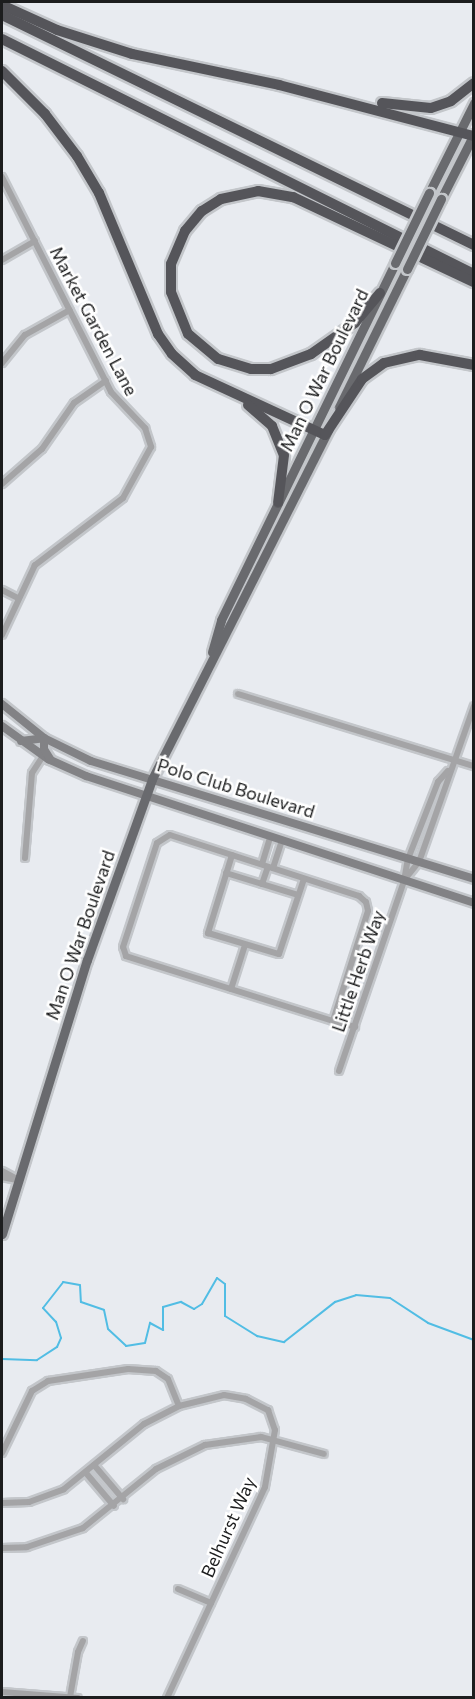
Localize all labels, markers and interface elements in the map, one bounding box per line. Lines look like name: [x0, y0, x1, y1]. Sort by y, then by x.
street label: Market Garden Lane: [46, 243, 142, 399]
street label: Man O War Boulevard: [275, 285, 373, 455]
street label: Polo Club Boulevard: [155, 754, 317, 822]
street label: Man O War Boulevard: [41, 847, 119, 1023]
street label: Little Herb Way: [327, 907, 389, 1035]
street label: Belhurst Way: [196, 1473, 260, 1581]

